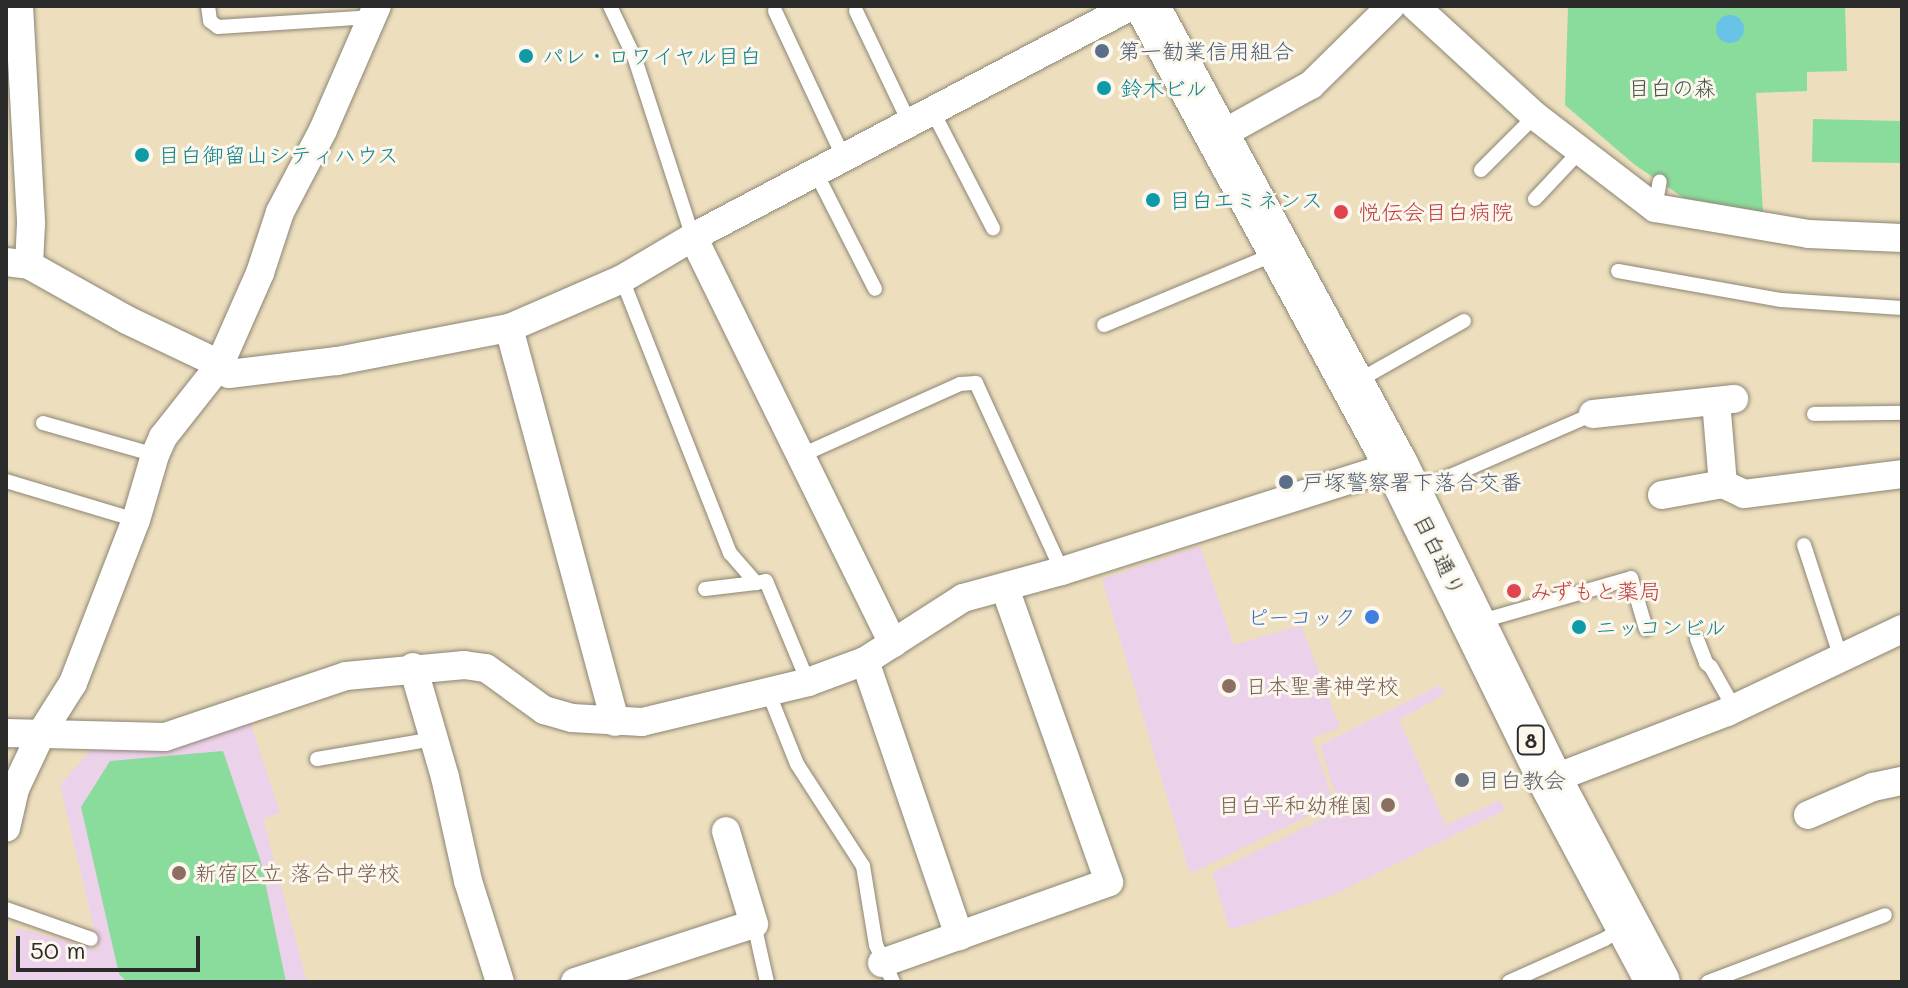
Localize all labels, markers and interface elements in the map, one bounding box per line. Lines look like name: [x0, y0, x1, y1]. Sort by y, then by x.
place label: 第一勧業信用組合: [1118, 38, 1294, 64]
marker: 第一勧業信用組合: [1093, 42, 1111, 60]
place label: パレ・ロワイヤル目白: [542, 43, 762, 69]
marker: パレ・ロワイヤル目白: [517, 47, 535, 65]
place label: 鈴木ビル: [1120, 75, 1208, 101]
park label: 目白の森: [1628, 75, 1716, 101]
marker: 鈴木ビル: [1095, 79, 1113, 97]
place label: 目白御留山シティハウス: [158, 142, 400, 168]
marker: 目白御留山シティハウス: [133, 146, 151, 164]
place label: 目白エミネンス: [1169, 187, 1323, 213]
marker: 目白エミネンス: [1144, 191, 1162, 209]
place label: 悦伝会目白病院: [1359, 199, 1513, 225]
marker: 悦伝会目白病院: [1330, 201, 1352, 223]
place label: 戸塚警察署下落合交番: [1302, 469, 1522, 495]
marker: 戸塚警察署下落合交番: [1277, 473, 1295, 491]
street label: 目白通り: [1409, 510, 1471, 600]
place label: みずもと薬局: [1530, 578, 1662, 604]
marker: みずもと薬局: [1505, 582, 1523, 600]
place label: ピーコック: [1247, 604, 1356, 630]
marker: ピーコック: [1363, 608, 1381, 626]
place label: ニッコンビル: [1595, 614, 1727, 640]
marker: ニッコンビル: [1570, 618, 1588, 636]
place label: 日本聖書神学校: [1245, 673, 1399, 699]
marker: 日本聖書神学校: [1220, 677, 1238, 695]
road number: 8: [1515, 724, 1547, 756]
place label: 目白教会: [1478, 767, 1566, 793]
marker: 目白教会: [1453, 771, 1471, 789]
place label: 目白平和幼稚園: [1218, 792, 1372, 818]
marker: 目白平和幼稚園: [1379, 796, 1397, 814]
place label: 新宿区立 落合中学校: [195, 860, 400, 886]
marker: 新宿区立 落合中学校: [170, 864, 188, 882]
scale bar: [20, 920, 204, 970]
text: 50 m: [30, 934, 86, 965]

